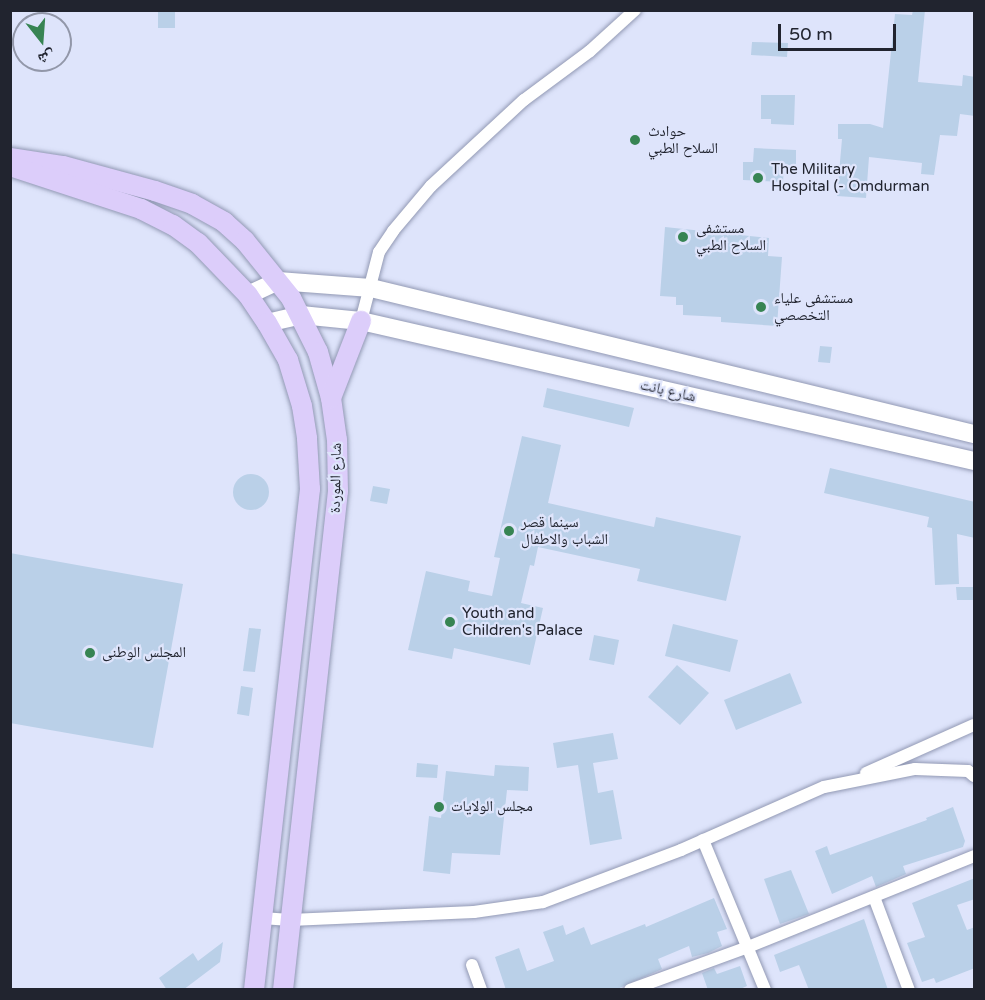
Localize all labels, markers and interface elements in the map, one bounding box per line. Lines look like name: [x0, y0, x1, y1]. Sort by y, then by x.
north arrow: [12, 12, 72, 72]
scale bar: [781, 12, 900, 50]
text: 50 m: [789, 23, 833, 45]
text: ش: [36, 45, 58, 69]
place label: حوادث السلاح الطبي: [648, 122, 718, 157]
marker: حوادث السلاح الطبي: [626, 131, 644, 149]
place label: The Military Hospital (- Omdurman: [771, 160, 930, 195]
marker: The Military Hospital (- Omdurman: [749, 169, 767, 187]
place label: مستشفى السلاح الطبي: [696, 219, 766, 254]
marker: مستشفى السلاح الطبي: [674, 228, 692, 246]
place label: مستشفى علياء التخصصي: [774, 289, 853, 324]
marker: مستشفى علياء التخصصي: [752, 298, 770, 316]
street label: شارع بانت: [638, 376, 698, 406]
street label: شارع الموردة: [326, 443, 346, 513]
place label: سينما قصر الشباب والاطفال: [521, 513, 608, 548]
marker: سينما قصر الشباب والاطفال: [502, 524, 516, 538]
place label: Youth and Children's Palace: [462, 604, 583, 639]
marker: Youth and Children's Palace: [443, 615, 457, 629]
place label: المجلس الوطنى: [102, 644, 186, 662]
marker: المجلس الوطنى: [83, 646, 97, 660]
place label: مجلس الولايات: [451, 798, 533, 816]
marker: مجلس الولايات: [432, 800, 446, 814]

